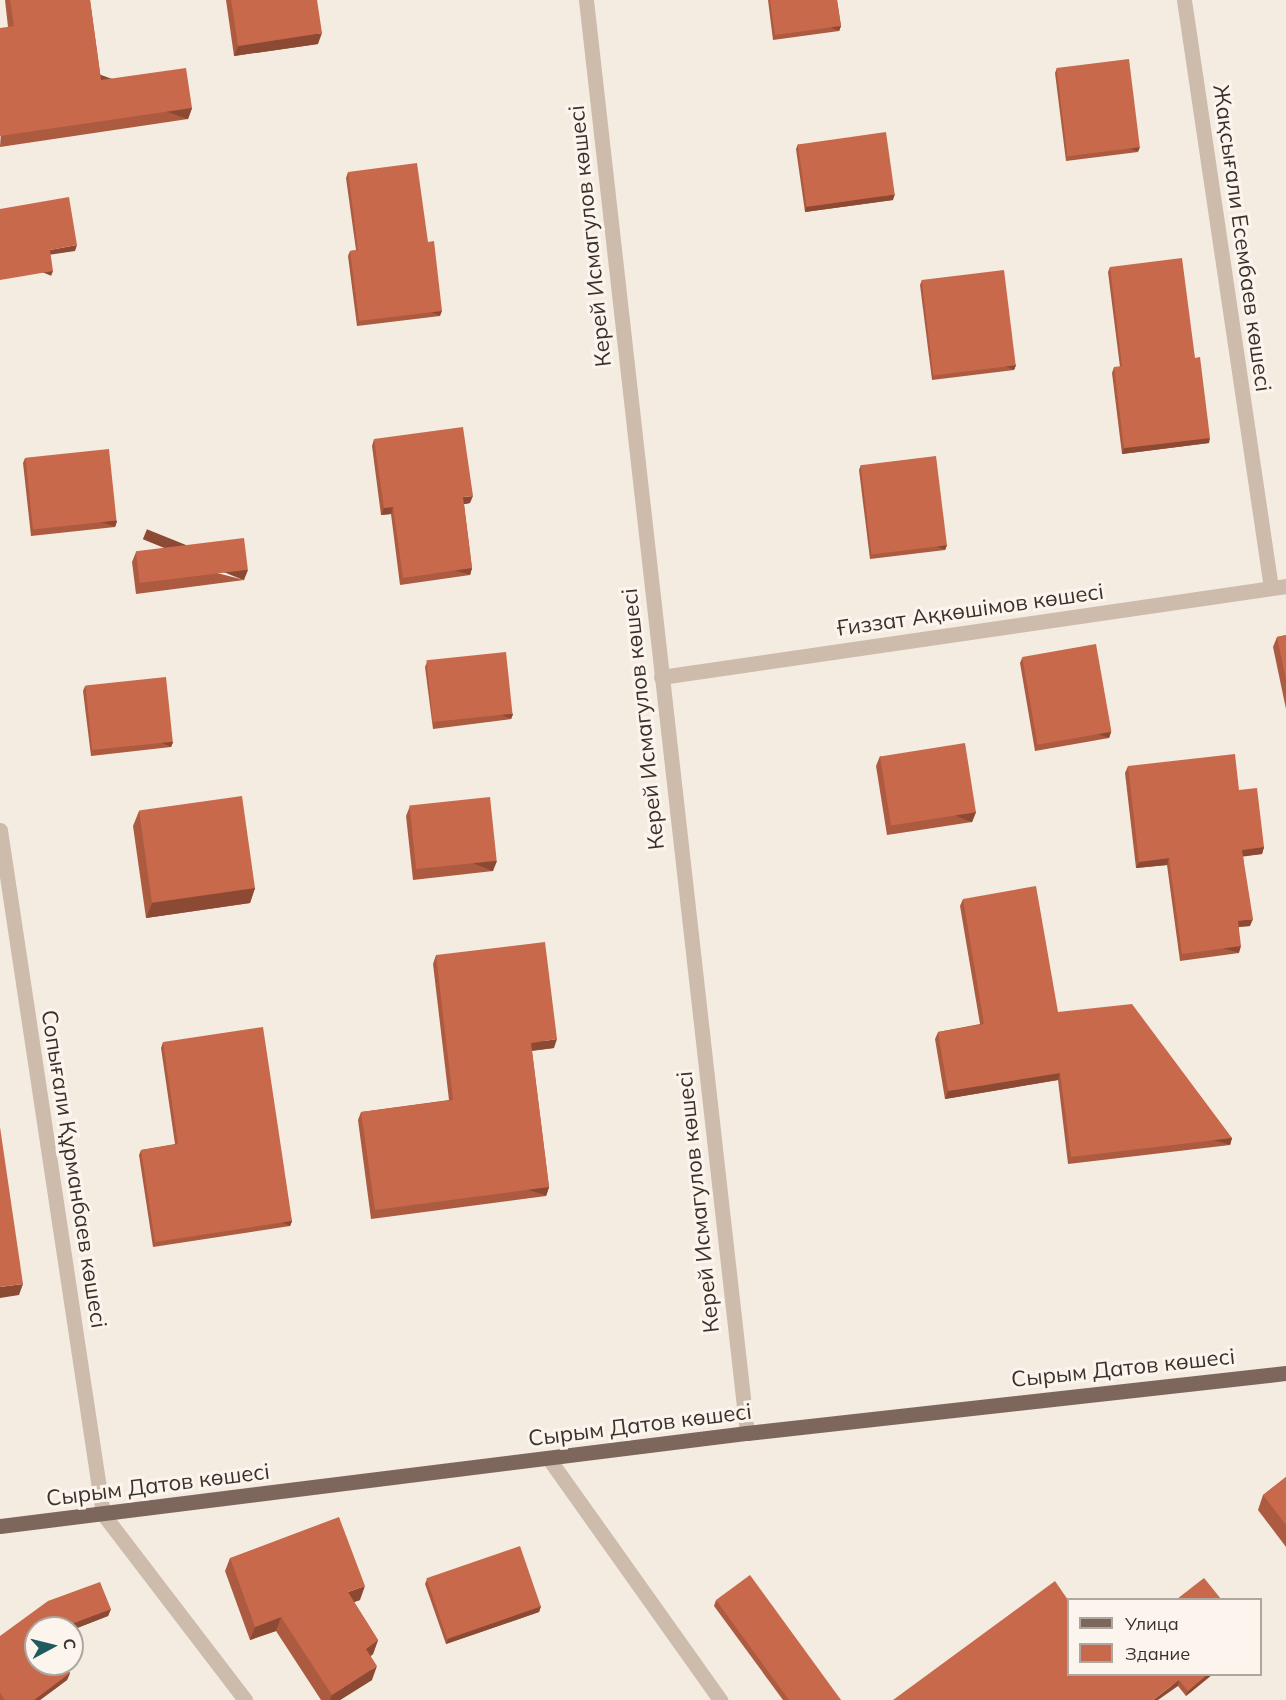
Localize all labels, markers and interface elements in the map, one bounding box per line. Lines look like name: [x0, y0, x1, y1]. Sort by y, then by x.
street label: Жақсығали Есембаев көшесi: [1207, 83, 1277, 393]
street label: Керей Исмагулов көшесі: [563, 104, 617, 368]
street label: Ғиззат Ақкөшімов көшесi: [835, 578, 1105, 642]
street label: Керей Исмагулов көшесі: [616, 587, 670, 851]
street label: Сопығали Құрманбаев көшесі: [36, 1008, 112, 1330]
street label: Керей Исмагулов көшесі: [671, 1070, 725, 1334]
street label: Сырым Датов көшесі: [1010, 1343, 1236, 1393]
street label: Сырым Датов көшесі: [527, 1398, 753, 1452]
street label: Сырым Датов көшесі: [45, 1458, 271, 1512]
legend: [1067, 1598, 1262, 1676]
text: Улица: [1125, 1612, 1179, 1635]
north arrow: [24, 1616, 84, 1676]
text: С: [59, 1637, 80, 1651]
text: Здание: [1125, 1642, 1190, 1665]

